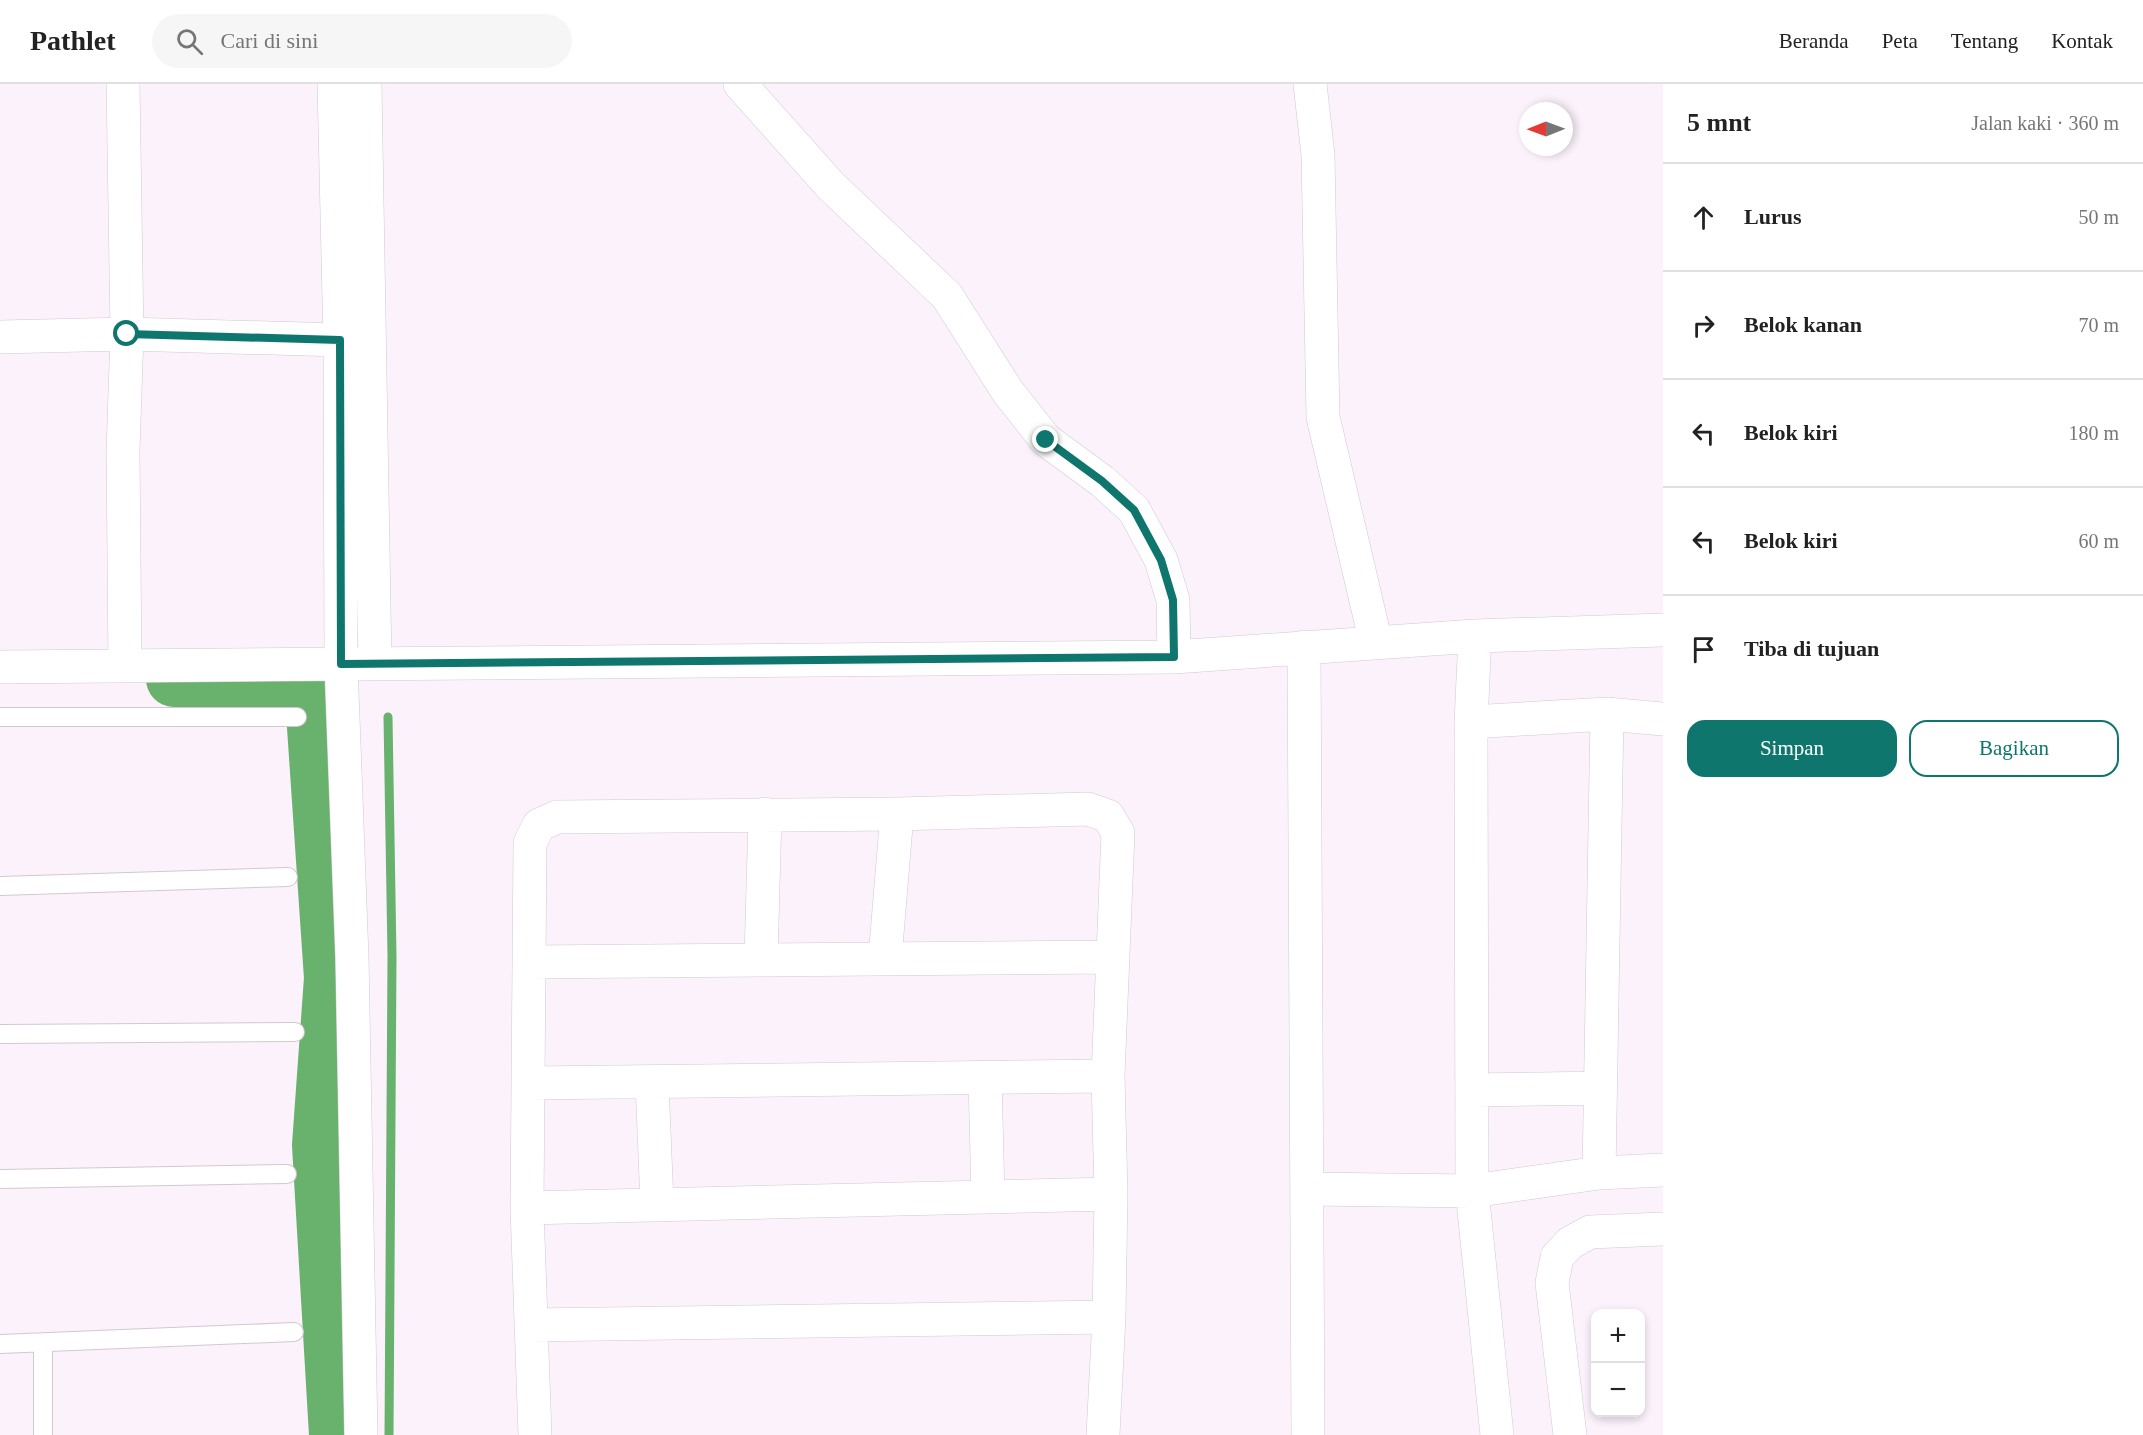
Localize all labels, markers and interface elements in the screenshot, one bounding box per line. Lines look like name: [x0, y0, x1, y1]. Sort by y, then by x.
search box: [152, 14, 572, 68]
text: Pathlet: [30, 25, 116, 56]
icon: search: [173, 25, 206, 58]
text: Cari di sini: [221, 28, 318, 53]
text: Beranda: [1779, 29, 1849, 53]
text: Peta: [1882, 29, 1918, 53]
text: Tentang: [1951, 29, 2018, 53]
text: Kontak: [2051, 29, 2113, 53]
north arrow: [1519, 102, 1573, 156]
text: 5 mnt: [1687, 108, 1751, 137]
text: Jalan kaki · 360 m: [1971, 112, 2119, 134]
icon: ahead: [1687, 201, 1720, 234]
text: Lurus: [1744, 204, 1801, 229]
text: 50 m: [2078, 206, 2119, 228]
icon: right: [1687, 309, 1720, 342]
text: Belok kanan: [1744, 312, 1862, 337]
text: 70 m: [2078, 314, 2119, 336]
route start: [113, 320, 139, 346]
icon: left: [1687, 417, 1720, 450]
text: Belok kiri: [1744, 420, 1838, 445]
text: 180 m: [2068, 422, 2119, 444]
route end: [1032, 426, 1058, 452]
icon: left: [1687, 525, 1720, 558]
text: Belok kiri: [1744, 528, 1838, 553]
text: 60 m: [2078, 530, 2119, 552]
icon: arrive: [1687, 633, 1720, 666]
text: Tiba di tujuan: [1744, 636, 1879, 661]
button: Simpan: [1687, 720, 1897, 777]
button: Bagikan: [1909, 720, 2119, 777]
map controls: [1591, 1309, 1645, 1417]
button: +: [1591, 1309, 1645, 1363]
button: −: [1591, 1363, 1645, 1417]

